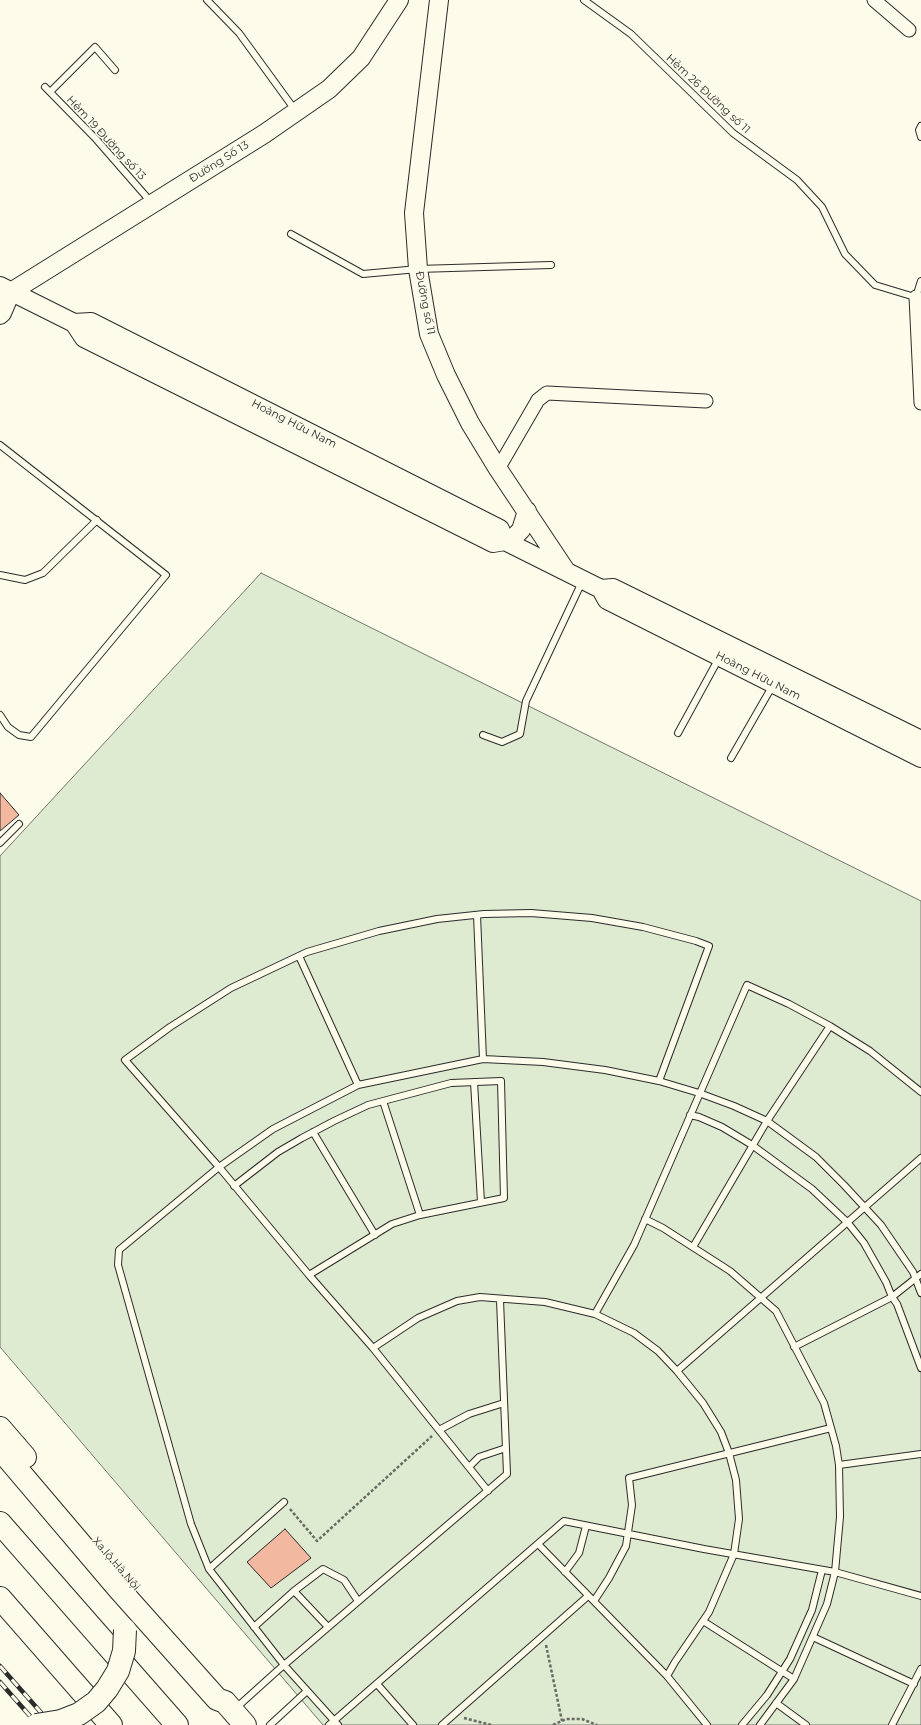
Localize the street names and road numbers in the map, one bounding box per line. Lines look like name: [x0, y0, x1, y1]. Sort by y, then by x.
street label: Hẻm 26 Đường số 11: [663, 52, 753, 136]
street label: Hẻm 19 Đường số 13: [64, 93, 148, 183]
street label: Đường Số 13: [187, 138, 251, 186]
street label: Đường số 11: [412, 270, 438, 336]
street label: Hoàng Hữu Nam: [249, 397, 339, 451]
street label: Hoàng Hữu Nam: [713, 649, 803, 703]
street label: Xa lộ Hà Nội: [89, 1535, 143, 1593]

